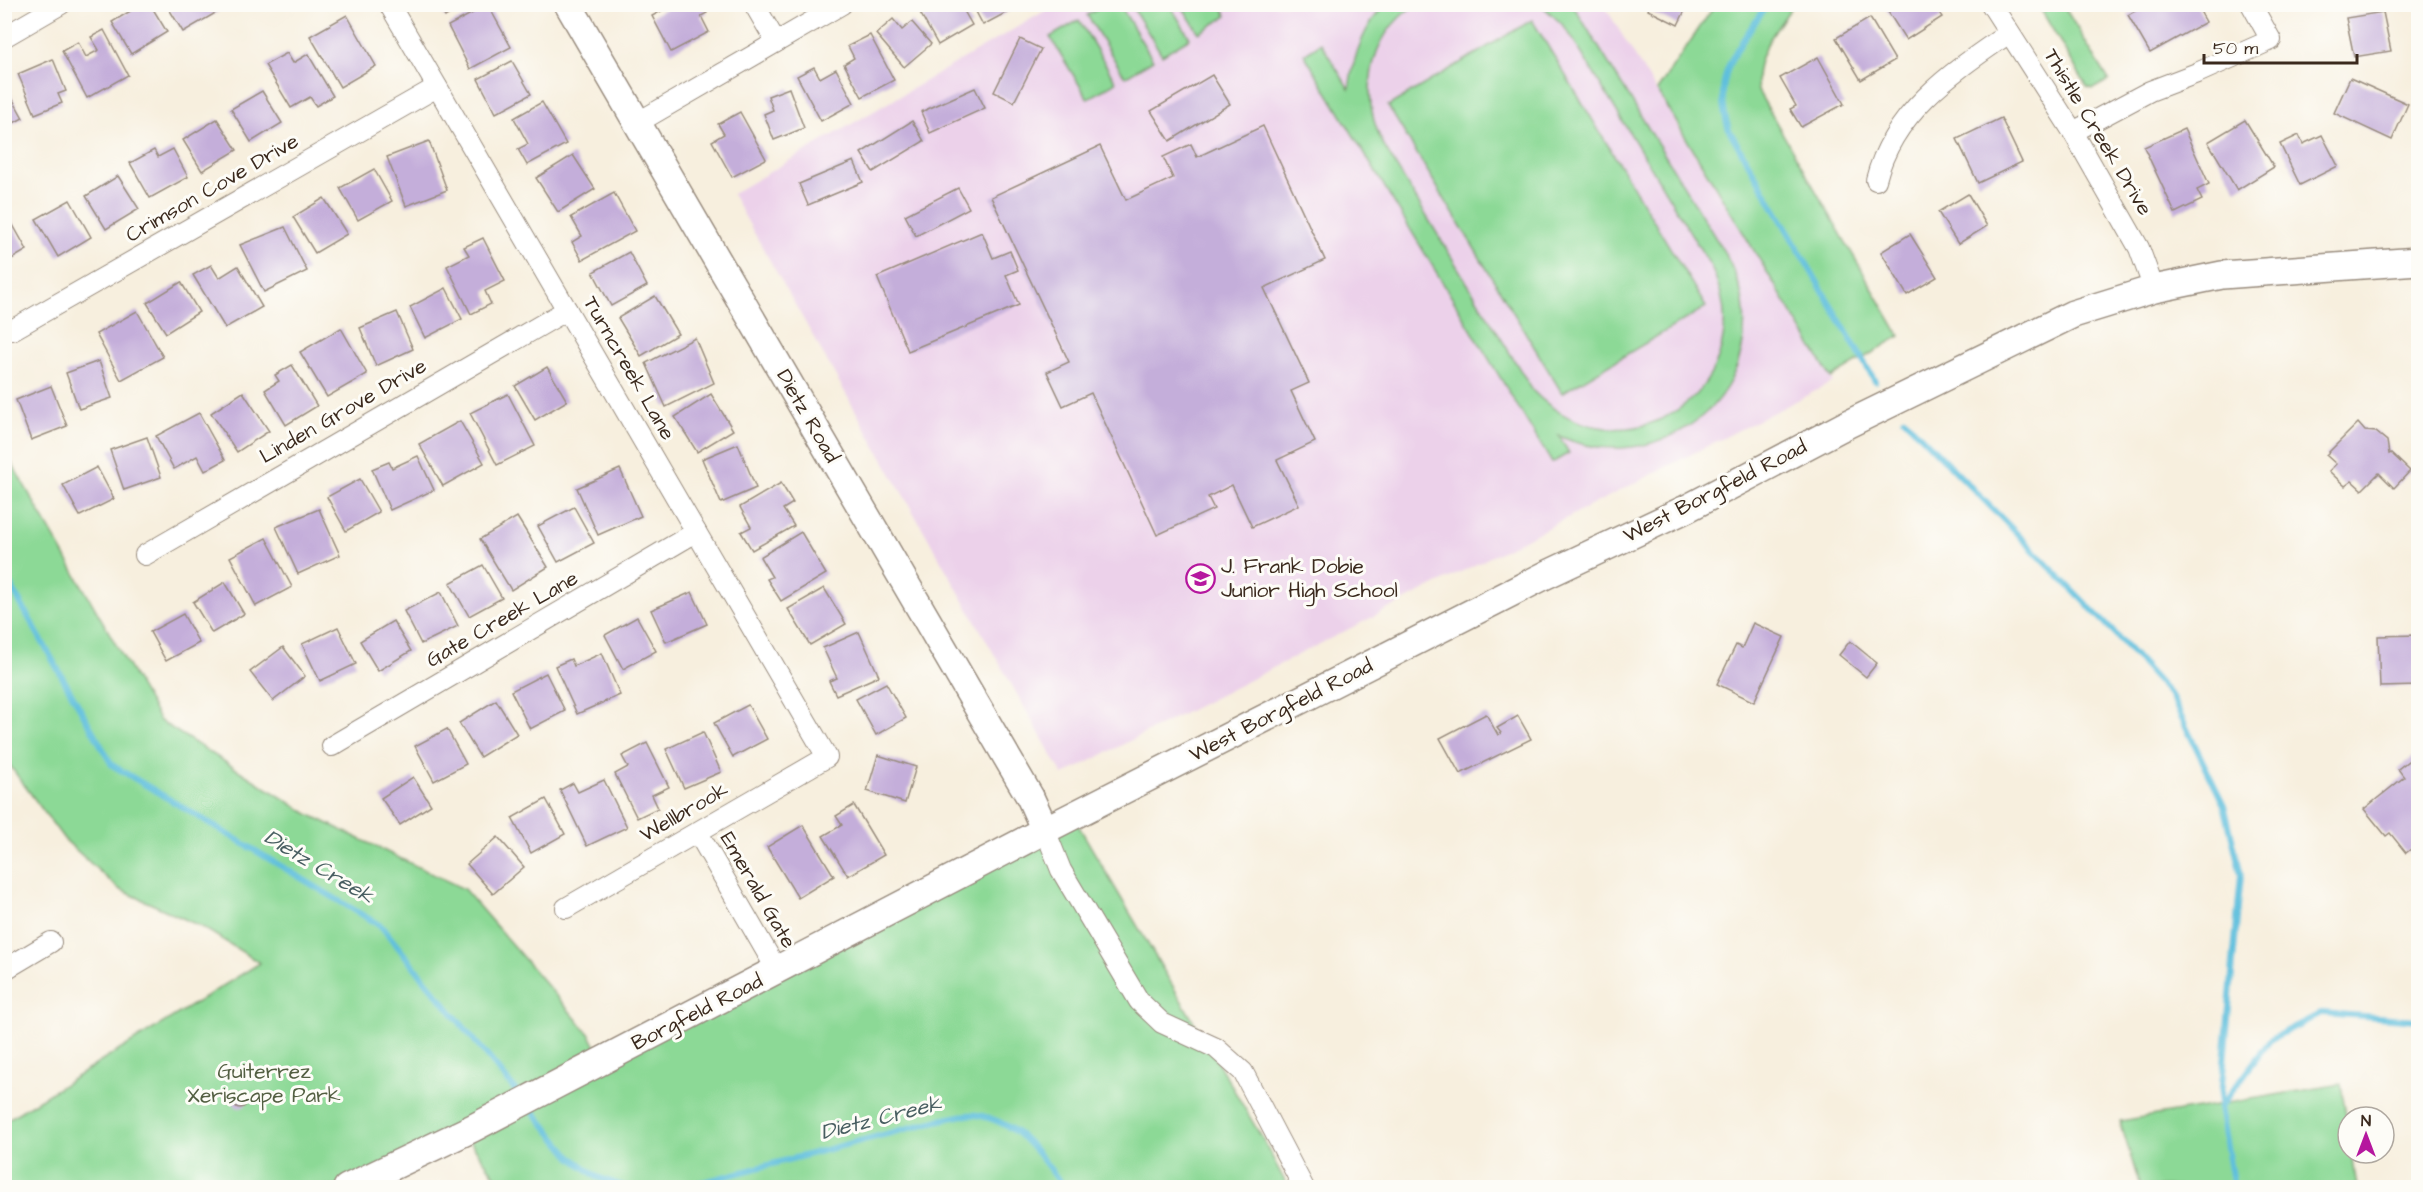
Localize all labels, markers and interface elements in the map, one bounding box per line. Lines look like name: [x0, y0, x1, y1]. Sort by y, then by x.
scale bar: [2204, 27, 2357, 65]
text: 50 m: [2213, 36, 2258, 61]
street label: Thistle Creek Drive: [2037, 43, 2159, 221]
street label: Crimson Cove Drive: [120, 127, 304, 249]
street label: Turncreek Lane: [576, 291, 682, 445]
street label: Linden Grove Drive: [254, 351, 432, 471]
street label: Dietz Road: [770, 364, 847, 468]
street label: West Borgfeld Road: [1618, 432, 1813, 552]
place label: J. Frank Dobie Junior High School: [1221, 552, 1398, 607]
school or university icon: J. Frank Dobie Junior High School: [1184, 562, 1216, 594]
street label: Gate Creek Lane: [421, 564, 583, 674]
street label: West Borgfeld Road: [1184, 651, 1379, 771]
street label: Wellbrook: [634, 775, 734, 849]
water label: Dietz Creek: [258, 822, 380, 912]
street label: Emerald Gate: [713, 826, 803, 954]
street label: Borgfeld Road: [626, 966, 769, 1059]
park label: Guiterrez Xeriscape Park: [187, 1057, 341, 1111]
water label: Dietz Creek: [818, 1088, 945, 1148]
north arrow: [2336, 1105, 2396, 1165]
text: N: [2361, 1110, 2371, 1132]

